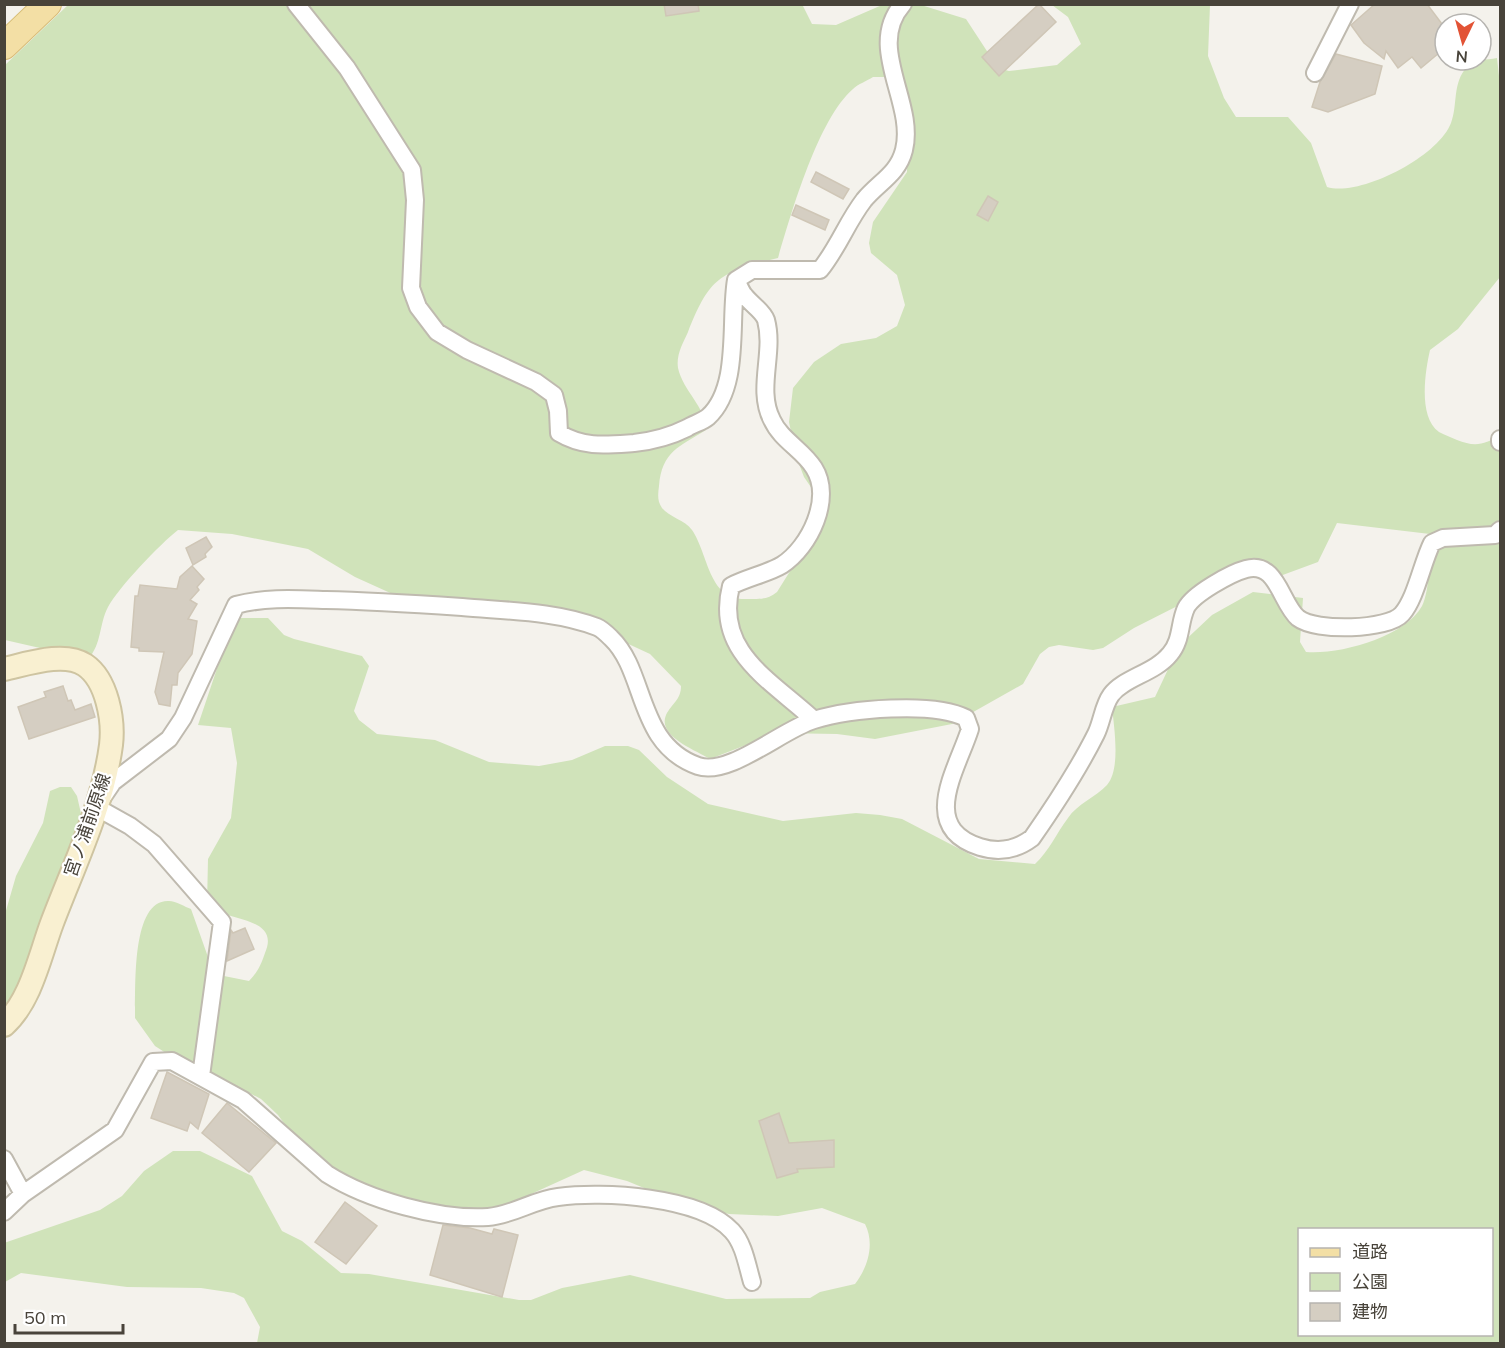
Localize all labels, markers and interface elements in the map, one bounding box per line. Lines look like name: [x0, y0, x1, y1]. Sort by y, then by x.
north arrow: [1433, 12, 1493, 72]
text: N: [1455, 46, 1469, 67]
street label: 宮ノ浦前原線: [59, 770, 115, 880]
legend: [1298, 1228, 1493, 1336]
text: 道路: [1352, 1240, 1388, 1263]
text: 公園: [1352, 1270, 1388, 1293]
scale bar: [15, 1297, 123, 1335]
text: 建物: [1352, 1300, 1388, 1323]
text: 50 m: [24, 1306, 66, 1329]

